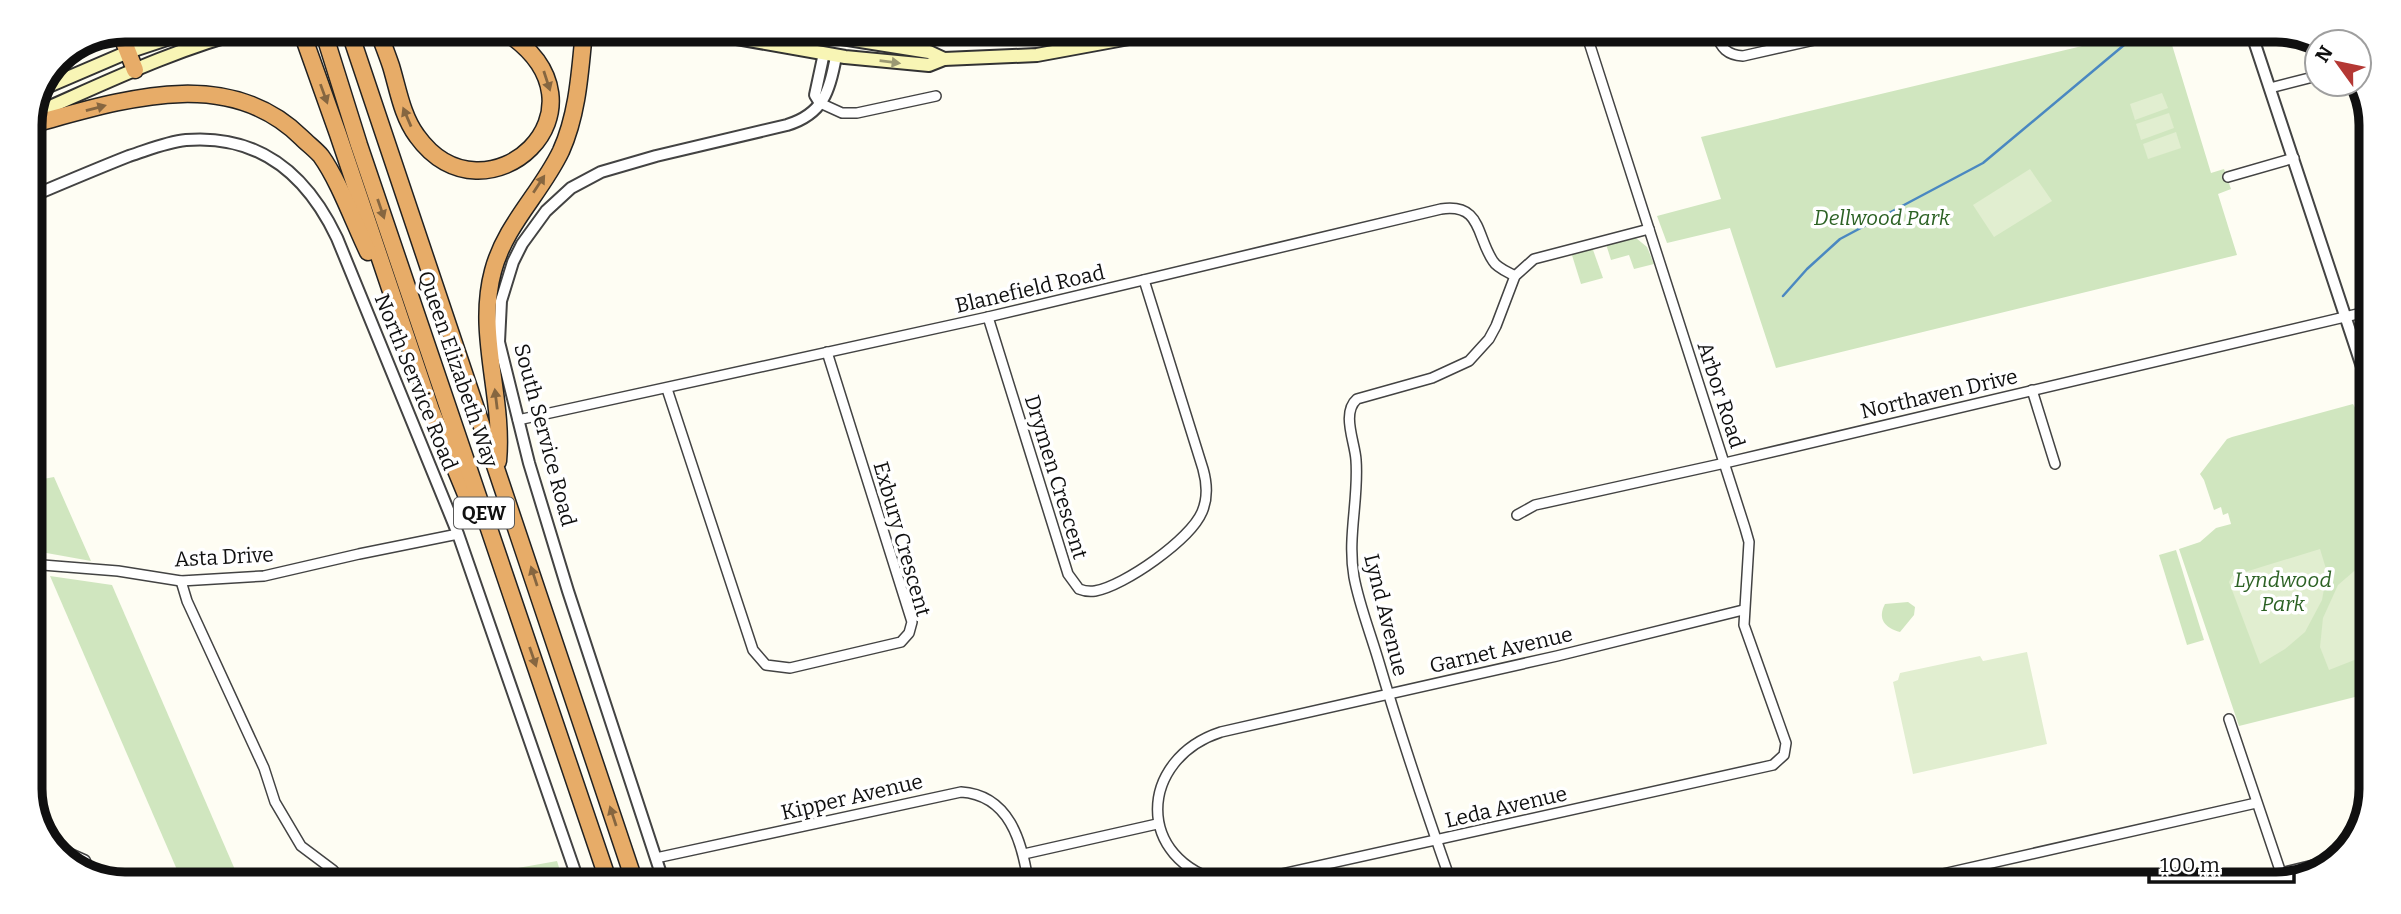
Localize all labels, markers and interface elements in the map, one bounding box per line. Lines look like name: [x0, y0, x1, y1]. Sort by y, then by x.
north arrow: [2303, 28, 2373, 98]
text: N: [2311, 41, 2338, 66]
one-way arrow: [879, 57, 901, 68]
one-way arrow: [542, 70, 553, 91]
one-way arrow: [318, 84, 329, 105]
one-way arrow: [86, 102, 107, 112]
one-way arrow: [402, 106, 413, 127]
one-way arrow: [533, 174, 546, 194]
one-way arrow: [376, 199, 387, 220]
park label: Dellwood Park: [1814, 205, 1951, 231]
street label: Blanefield Road: [953, 259, 1107, 319]
street label: Queen Elizabeth Way: [412, 267, 504, 471]
street label: North Service Road: [369, 290, 463, 474]
street label: Arbor Road: [1692, 338, 1750, 452]
street label: South Service Road: [508, 341, 582, 529]
street label: Northaven Drive: [1858, 363, 2020, 425]
one-way arrow: [491, 388, 502, 410]
street label: Drymen Crescent: [1019, 392, 1093, 563]
street label: Exbury Crescent: [867, 459, 937, 620]
road number: QEW: [454, 498, 514, 528]
street label: Asta Drive: [174, 541, 274, 573]
street label: Lynd Avenue: [1358, 551, 1414, 679]
one-way arrow: [528, 566, 538, 587]
park label: Lyndwood Park: [2234, 567, 2332, 617]
street label: Garnet Avenue: [1427, 621, 1575, 679]
one-way arrow: [528, 647, 538, 668]
street label: Kipper Avenue: [779, 768, 925, 826]
street label: Leda Avenue: [1442, 780, 1570, 834]
one-way arrow: [607, 805, 618, 826]
scale bar: [2149, 841, 2294, 885]
text: 100 m: [2160, 852, 2220, 878]

